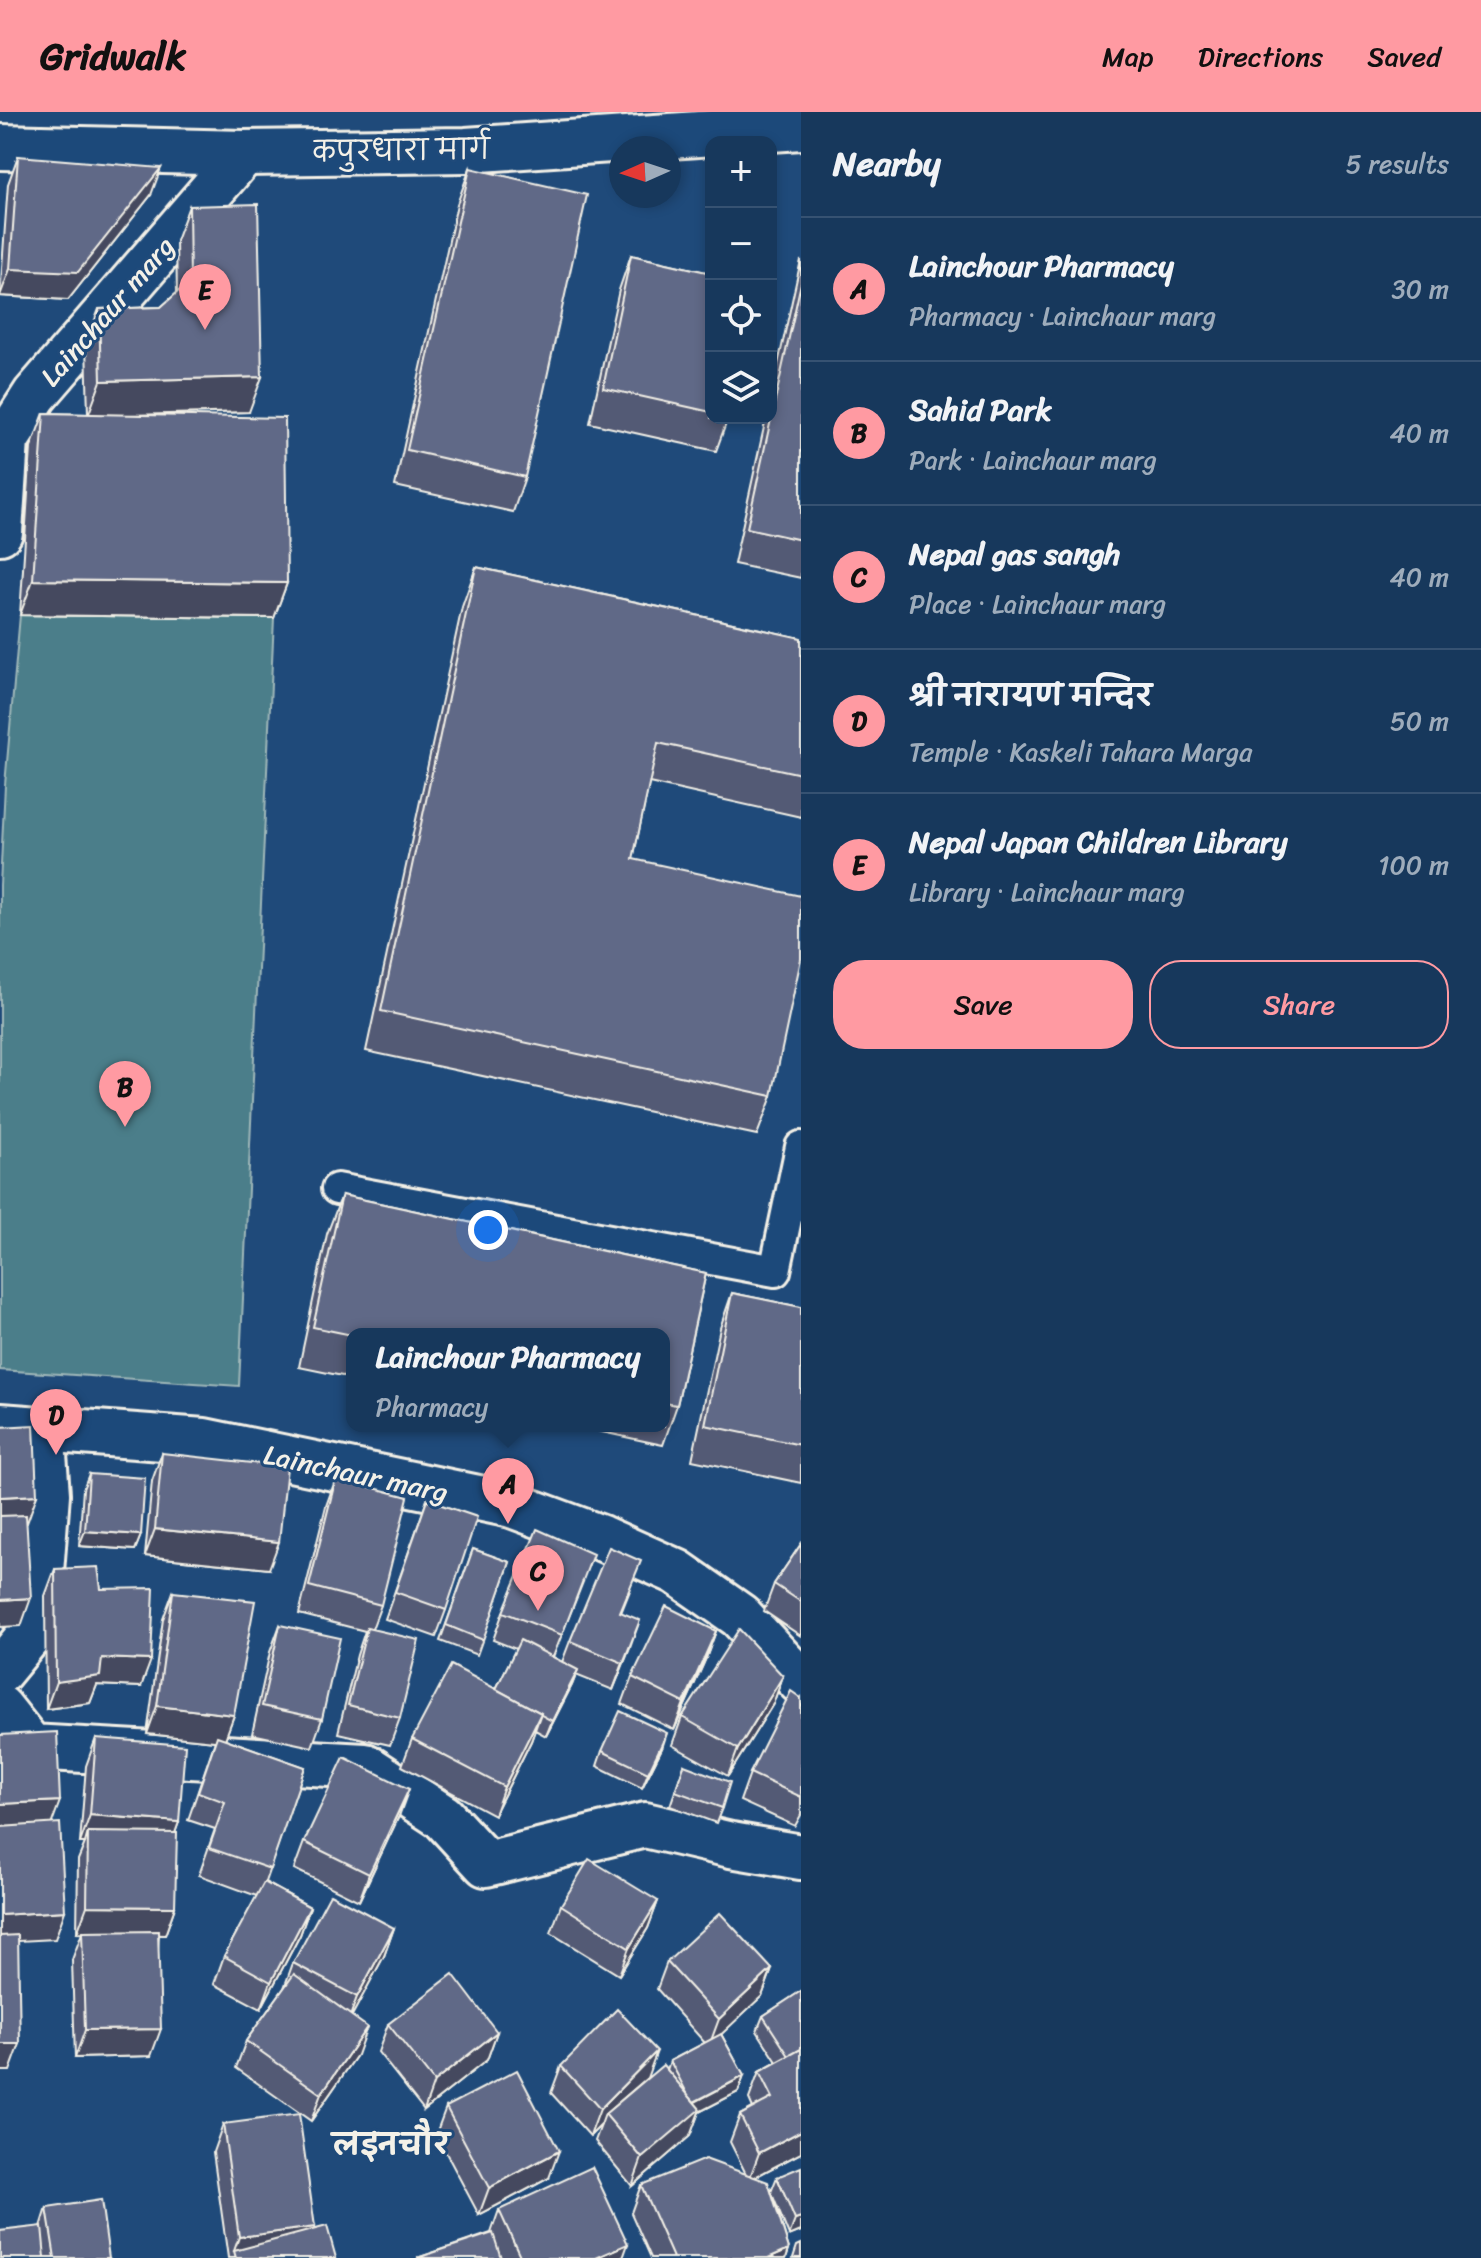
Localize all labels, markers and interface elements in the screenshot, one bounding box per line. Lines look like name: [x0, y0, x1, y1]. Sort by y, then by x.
text: Gridwalk: [40, 23, 186, 90]
text: Map: [1102, 32, 1154, 81]
text: Directions: [1198, 32, 1323, 81]
text: Saved: [1367, 32, 1441, 81]
street label: कपुरधारा मार्ग: [312, 124, 492, 177]
text: Nearby: [833, 134, 941, 194]
north arrow: [609, 136, 681, 208]
map controls: [705, 136, 777, 424]
button: +: [705, 136, 777, 208]
text: 5 results: [1346, 141, 1449, 187]
button: −: [705, 208, 777, 280]
street label: Lainchaur marg: [27, 225, 187, 398]
text: Lainchour Pharmacy: [909, 239, 1174, 293]
pin: E: [179, 264, 231, 330]
text: A: [850, 266, 868, 312]
text: 30 m: [1392, 266, 1449, 312]
button: locate: [705, 280, 777, 352]
text: Pharmacy · Lainchaur marg: [909, 293, 1216, 339]
button: layers: [705, 352, 777, 424]
text: Sahid Park: [909, 383, 1051, 437]
text: B: [851, 410, 867, 456]
text: 40 m: [1390, 410, 1449, 456]
text: Park · Lainchaur marg: [909, 437, 1157, 483]
text: Nepal gas sangh: [909, 527, 1120, 581]
text: C: [851, 554, 867, 600]
text: 40 m: [1390, 554, 1449, 600]
text: Place · Lainchaur marg: [909, 581, 1166, 627]
text: श्री नारायण मन्दिर: [909, 669, 1152, 723]
text: D: [851, 698, 867, 744]
text: 50 m: [1390, 698, 1449, 744]
text: Temple · Kaskeli Tahara Marga: [909, 729, 1252, 775]
text: Nepal Japan Children Library: [909, 815, 1287, 869]
text: E: [852, 842, 866, 888]
text: 100 m: [1378, 842, 1449, 888]
text: Library · Lainchaur marg: [909, 869, 1185, 915]
button: Save: [833, 960, 1133, 1049]
button: Share: [1149, 960, 1449, 1049]
pin: B: [99, 1061, 151, 1127]
your location: [468, 1210, 508, 1250]
popup: [346, 1328, 670, 1432]
text: Lainchour Pharmacy: [376, 1330, 640, 1384]
text: Pharmacy: [376, 1384, 488, 1430]
pin: D: [30, 1389, 82, 1455]
street label: Lainchaur marg: [259, 1430, 453, 1517]
pin: A: [482, 1458, 534, 1524]
pin: C: [512, 1545, 564, 1611]
district label: लइनचौर: [329, 2118, 452, 2172]

